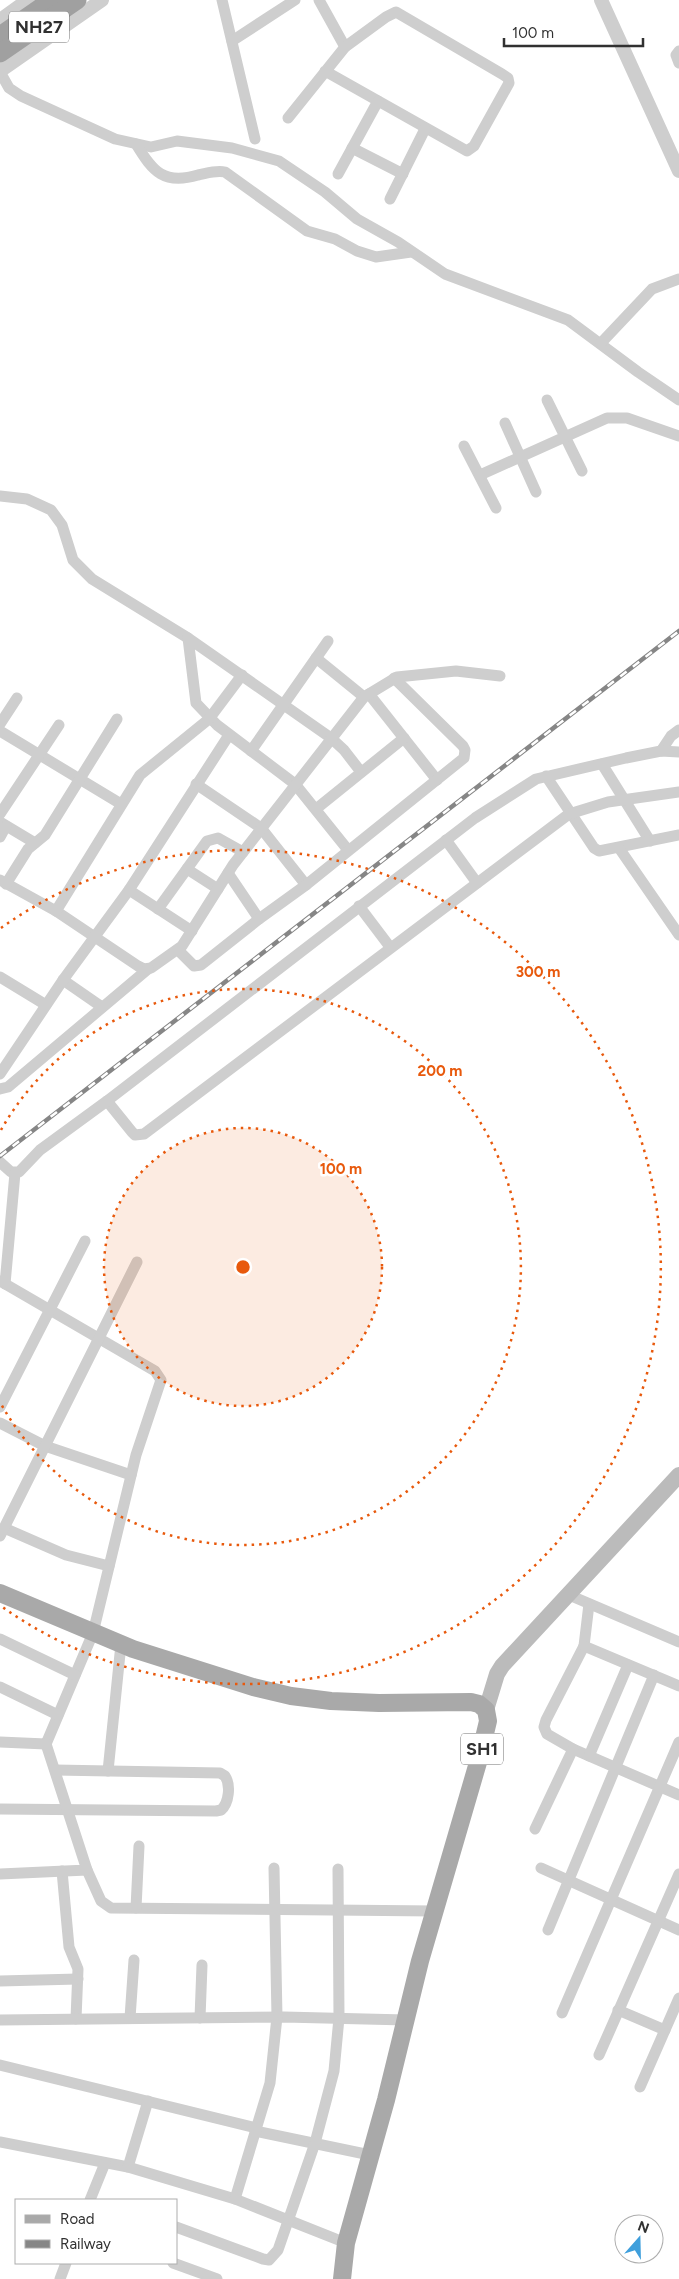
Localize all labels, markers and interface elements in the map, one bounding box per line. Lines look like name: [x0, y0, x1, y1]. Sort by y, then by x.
road number: NH27: [9, 12, 69, 42]
scale bar: [504, 15, 643, 47]
text: 100 m: [512, 24, 554, 42]
text: 300 m: [516, 963, 560, 981]
text: 200 m: [418, 1062, 462, 1080]
text: 100 m: [320, 1160, 362, 1178]
centre of rings: [234, 1258, 252, 1276]
road number: SH1: [461, 1734, 503, 1765]
legend: [15, 2199, 178, 2264]
text: Road: [60, 2210, 95, 2228]
north arrow: [614, 2214, 664, 2264]
text: N: [635, 2217, 651, 2237]
text: Railway: [60, 2235, 111, 2253]

